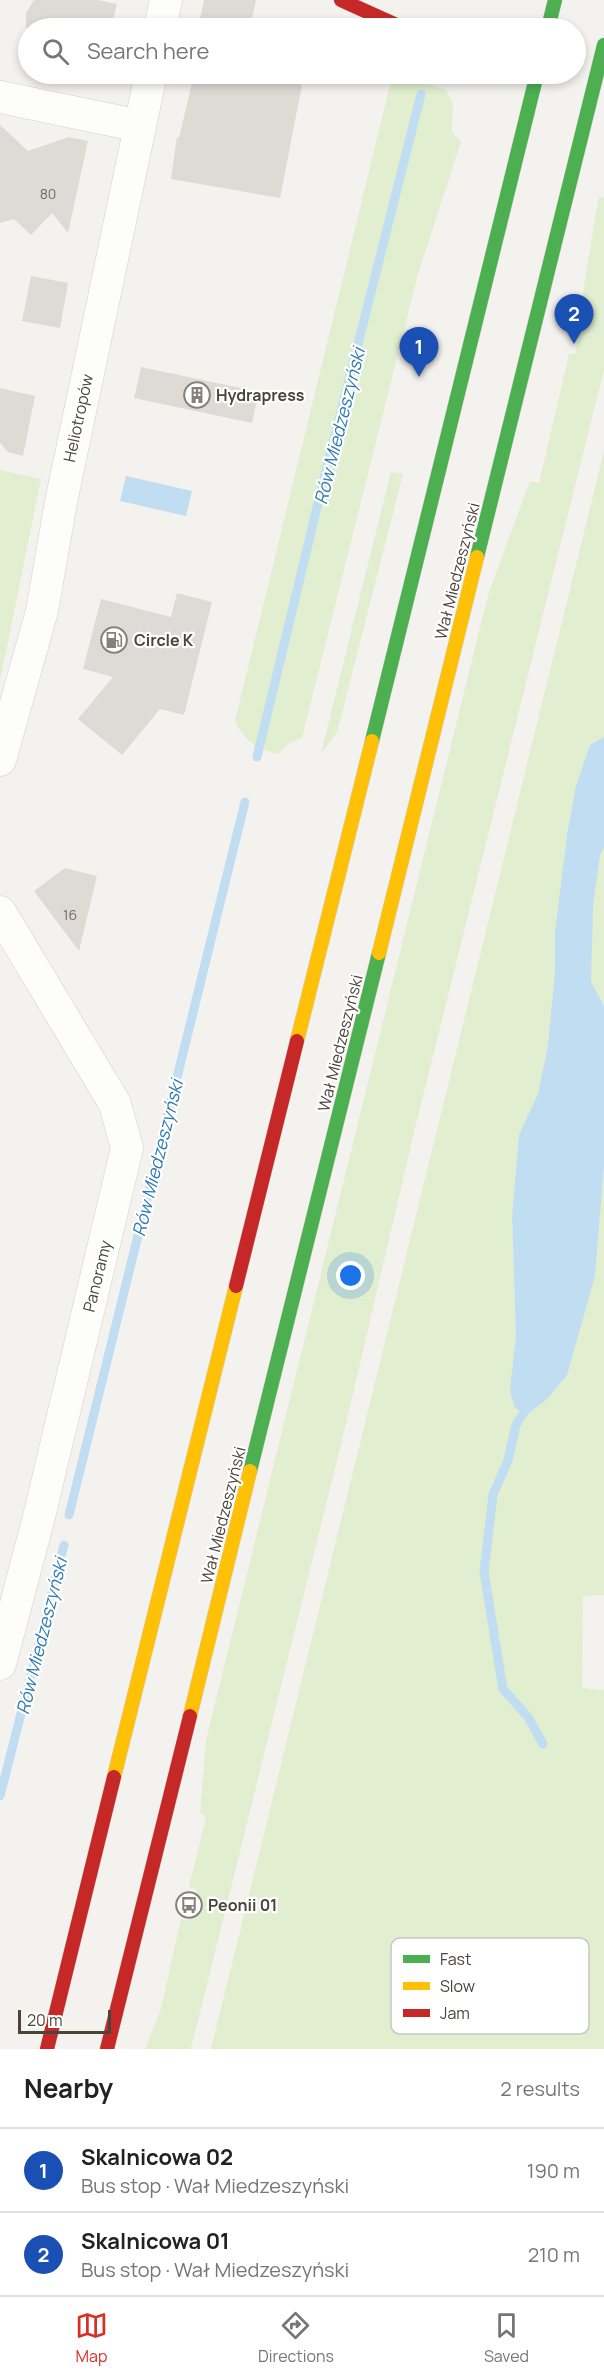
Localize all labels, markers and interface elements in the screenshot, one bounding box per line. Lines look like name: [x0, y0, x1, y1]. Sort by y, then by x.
search box: [18, 18, 586, 84]
icon: search: [39, 35, 72, 68]
text: Search here: [87, 36, 209, 66]
house number: 80: [40, 184, 56, 203]
pin: 2: [554, 294, 594, 344]
pin: 1: [400, 328, 438, 377]
water label: Rów Miedzeszyński: [308, 343, 371, 507]
street label: Heliotropów: [58, 372, 98, 464]
building icon: Hydrapress: [182, 380, 212, 410]
place label: Hydrapress: [216, 384, 305, 406]
street label: Wał Miedzeszyński: [429, 500, 485, 642]
fuel station icon: Circle K: [99, 625, 129, 655]
place label: Circle K: [134, 629, 194, 651]
house number: 16: [63, 905, 77, 924]
street label: Wał Miedzeszyński: [312, 972, 368, 1114]
water label: Rów Miedzeszyński: [126, 1075, 189, 1239]
street label: Panoramy: [77, 1237, 117, 1314]
your location: [336, 1261, 365, 1290]
street label: Wał Miedzeszyński: [195, 1444, 251, 1586]
water label: Rów Miedzeszyński: [10, 1553, 73, 1717]
bus stop icon: Peonii 01: [174, 1890, 204, 1920]
place label: Peonii 01: [208, 1894, 277, 1916]
legend: [391, 1938, 589, 2034]
text: Fast: [440, 1948, 471, 1970]
text: Slow: [440, 1975, 475, 1997]
text: Jam: [440, 2002, 470, 2024]
scale bar: [18, 2007, 111, 2034]
text: 20 m: [27, 2009, 63, 2031]
text: Nearby: [24, 2070, 113, 2106]
text: 2 results: [500, 2075, 580, 2102]
text: Skalnicowa 02: [81, 2142, 233, 2172]
text: 1: [39, 2157, 48, 2184]
text: 190 m: [527, 2157, 580, 2184]
text: Bus stop · Wał Miedzeszyński: [81, 2172, 349, 2199]
text: Skalnicowa 01: [81, 2226, 230, 2256]
text: 2: [38, 2241, 49, 2268]
text: 210 m: [528, 2241, 580, 2268]
text: Bus stop · Wał Miedzeszyński: [81, 2256, 349, 2283]
tab: Map: [75, 2309, 108, 2367]
tab: Directions: [258, 2309, 334, 2367]
tab: Saved: [484, 2309, 529, 2367]

